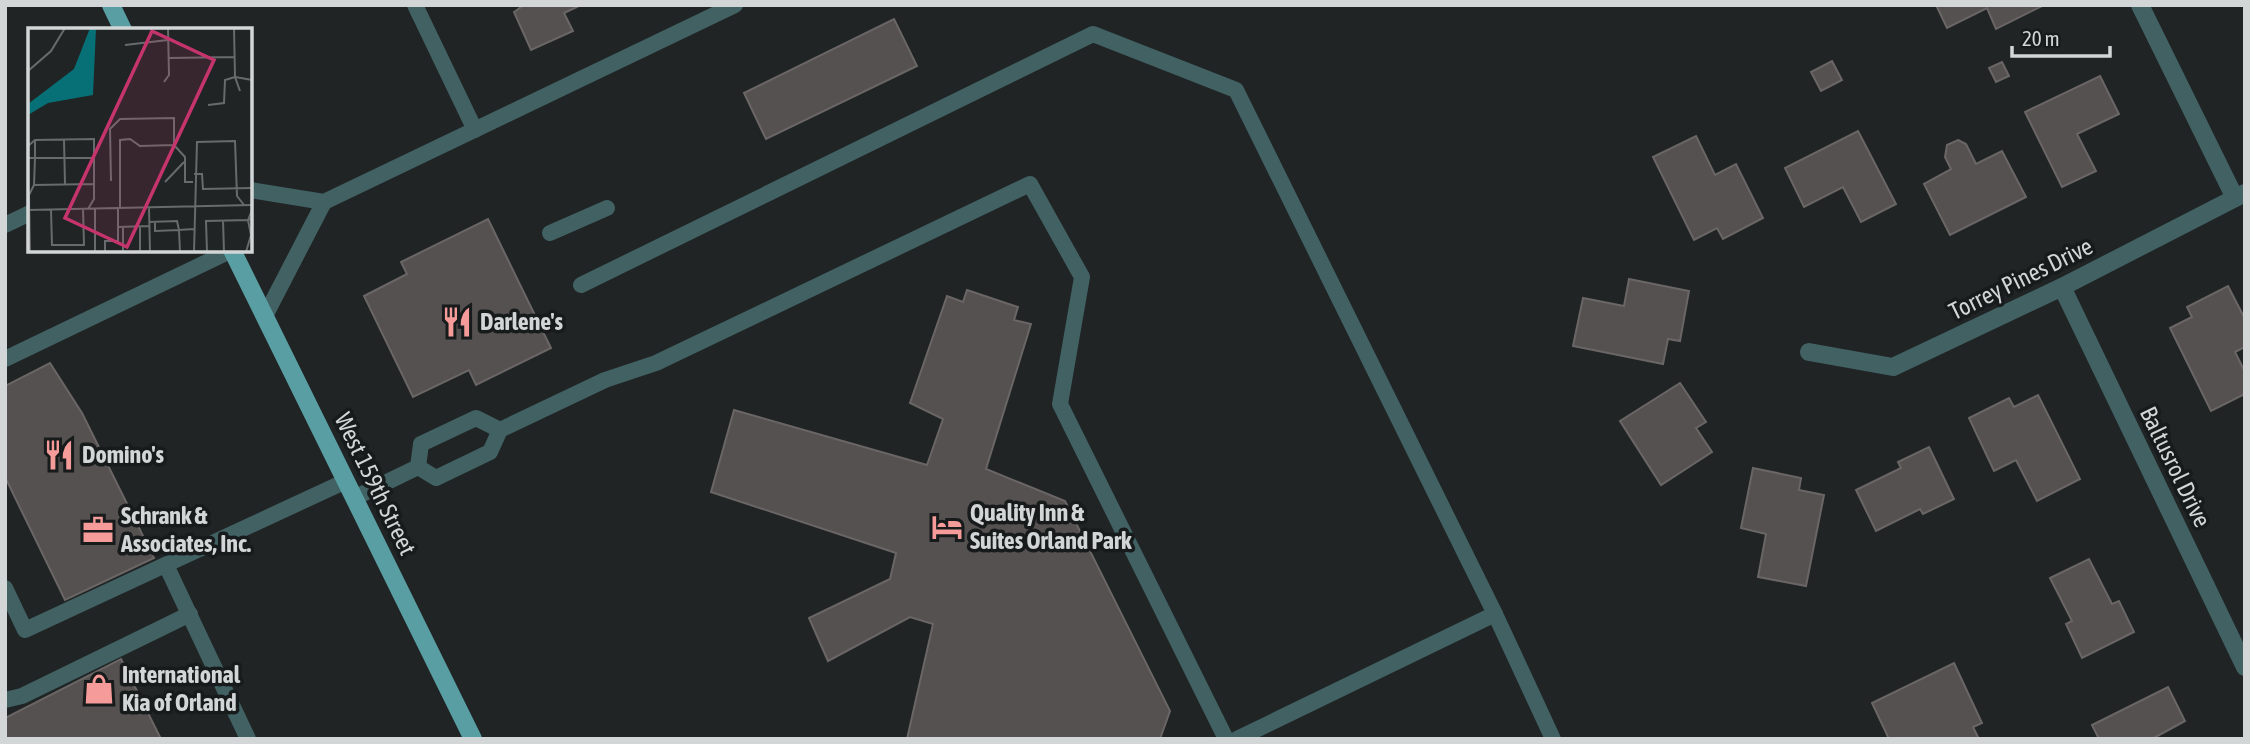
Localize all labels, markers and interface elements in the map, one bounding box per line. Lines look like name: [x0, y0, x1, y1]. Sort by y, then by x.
scale bar: [2012, 14, 2110, 58]
text: 20 m: [2022, 26, 2060, 50]
inset map: [28, 28, 252, 252]
street label: Torrey Pines Drive: [1945, 232, 2097, 325]
restaurant icon: Darlene's: [440, 305, 474, 339]
place label: Darlene's: [480, 308, 563, 335]
street label: Baltusrol Drive: [2135, 402, 2216, 531]
street label: West 159th Street: [329, 408, 422, 559]
restaurant icon: Domino's: [42, 438, 76, 472]
place label: Domino's: [82, 441, 164, 468]
place label: Quality Inn & Suites Orland Park: [970, 499, 1132, 554]
place label: Schrank & Associates, Inc.: [120, 502, 251, 557]
hotel icon: Quality Inn & Suites Orland Park: [930, 510, 964, 544]
office icon: Schrank & Associates, Inc.: [81, 513, 115, 547]
place label: International Kia of Orland: [122, 661, 241, 716]
shop icon: International Kia of Orland: [82, 672, 116, 706]

